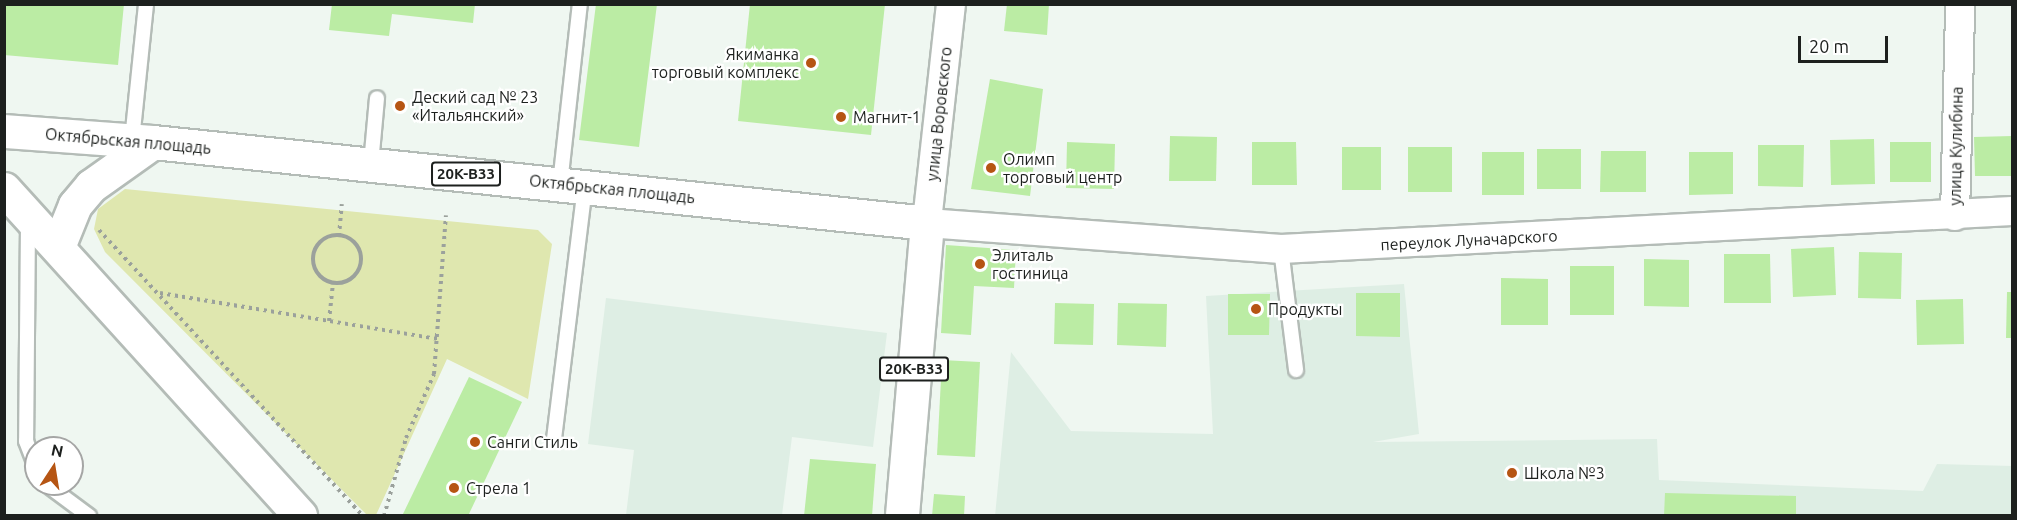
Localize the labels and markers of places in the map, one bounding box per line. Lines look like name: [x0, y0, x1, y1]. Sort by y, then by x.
place label: Якиманка торговый комплекс: [652, 44, 799, 82]
marker: Якиманка торговый комплекс: [804, 56, 818, 70]
place label: Деский сад № 23 «Итальянский»: [412, 87, 538, 125]
marker: Деский сад № 23 «Итальянский»: [393, 99, 407, 113]
place label: Магнит-1: [853, 107, 921, 127]
marker: Магнит-1: [834, 110, 848, 124]
place label: Олимп торговый центр: [1003, 149, 1122, 187]
marker: Олимп торговый центр: [984, 161, 998, 175]
place label: Элиталь гостиница: [992, 245, 1068, 283]
marker: Элиталь гостиница: [973, 257, 987, 271]
place label: Продукты: [1268, 299, 1343, 319]
marker: Продукты: [1249, 302, 1263, 316]
place label: Санги Стиль: [487, 432, 578, 452]
marker: Санги Стиль: [468, 435, 482, 449]
place label: Школа №3: [1524, 463, 1605, 483]
marker: Школа №3: [1505, 466, 1519, 480]
place label: Стрела 1: [466, 478, 531, 498]
marker: Стрела 1: [447, 481, 461, 495]

